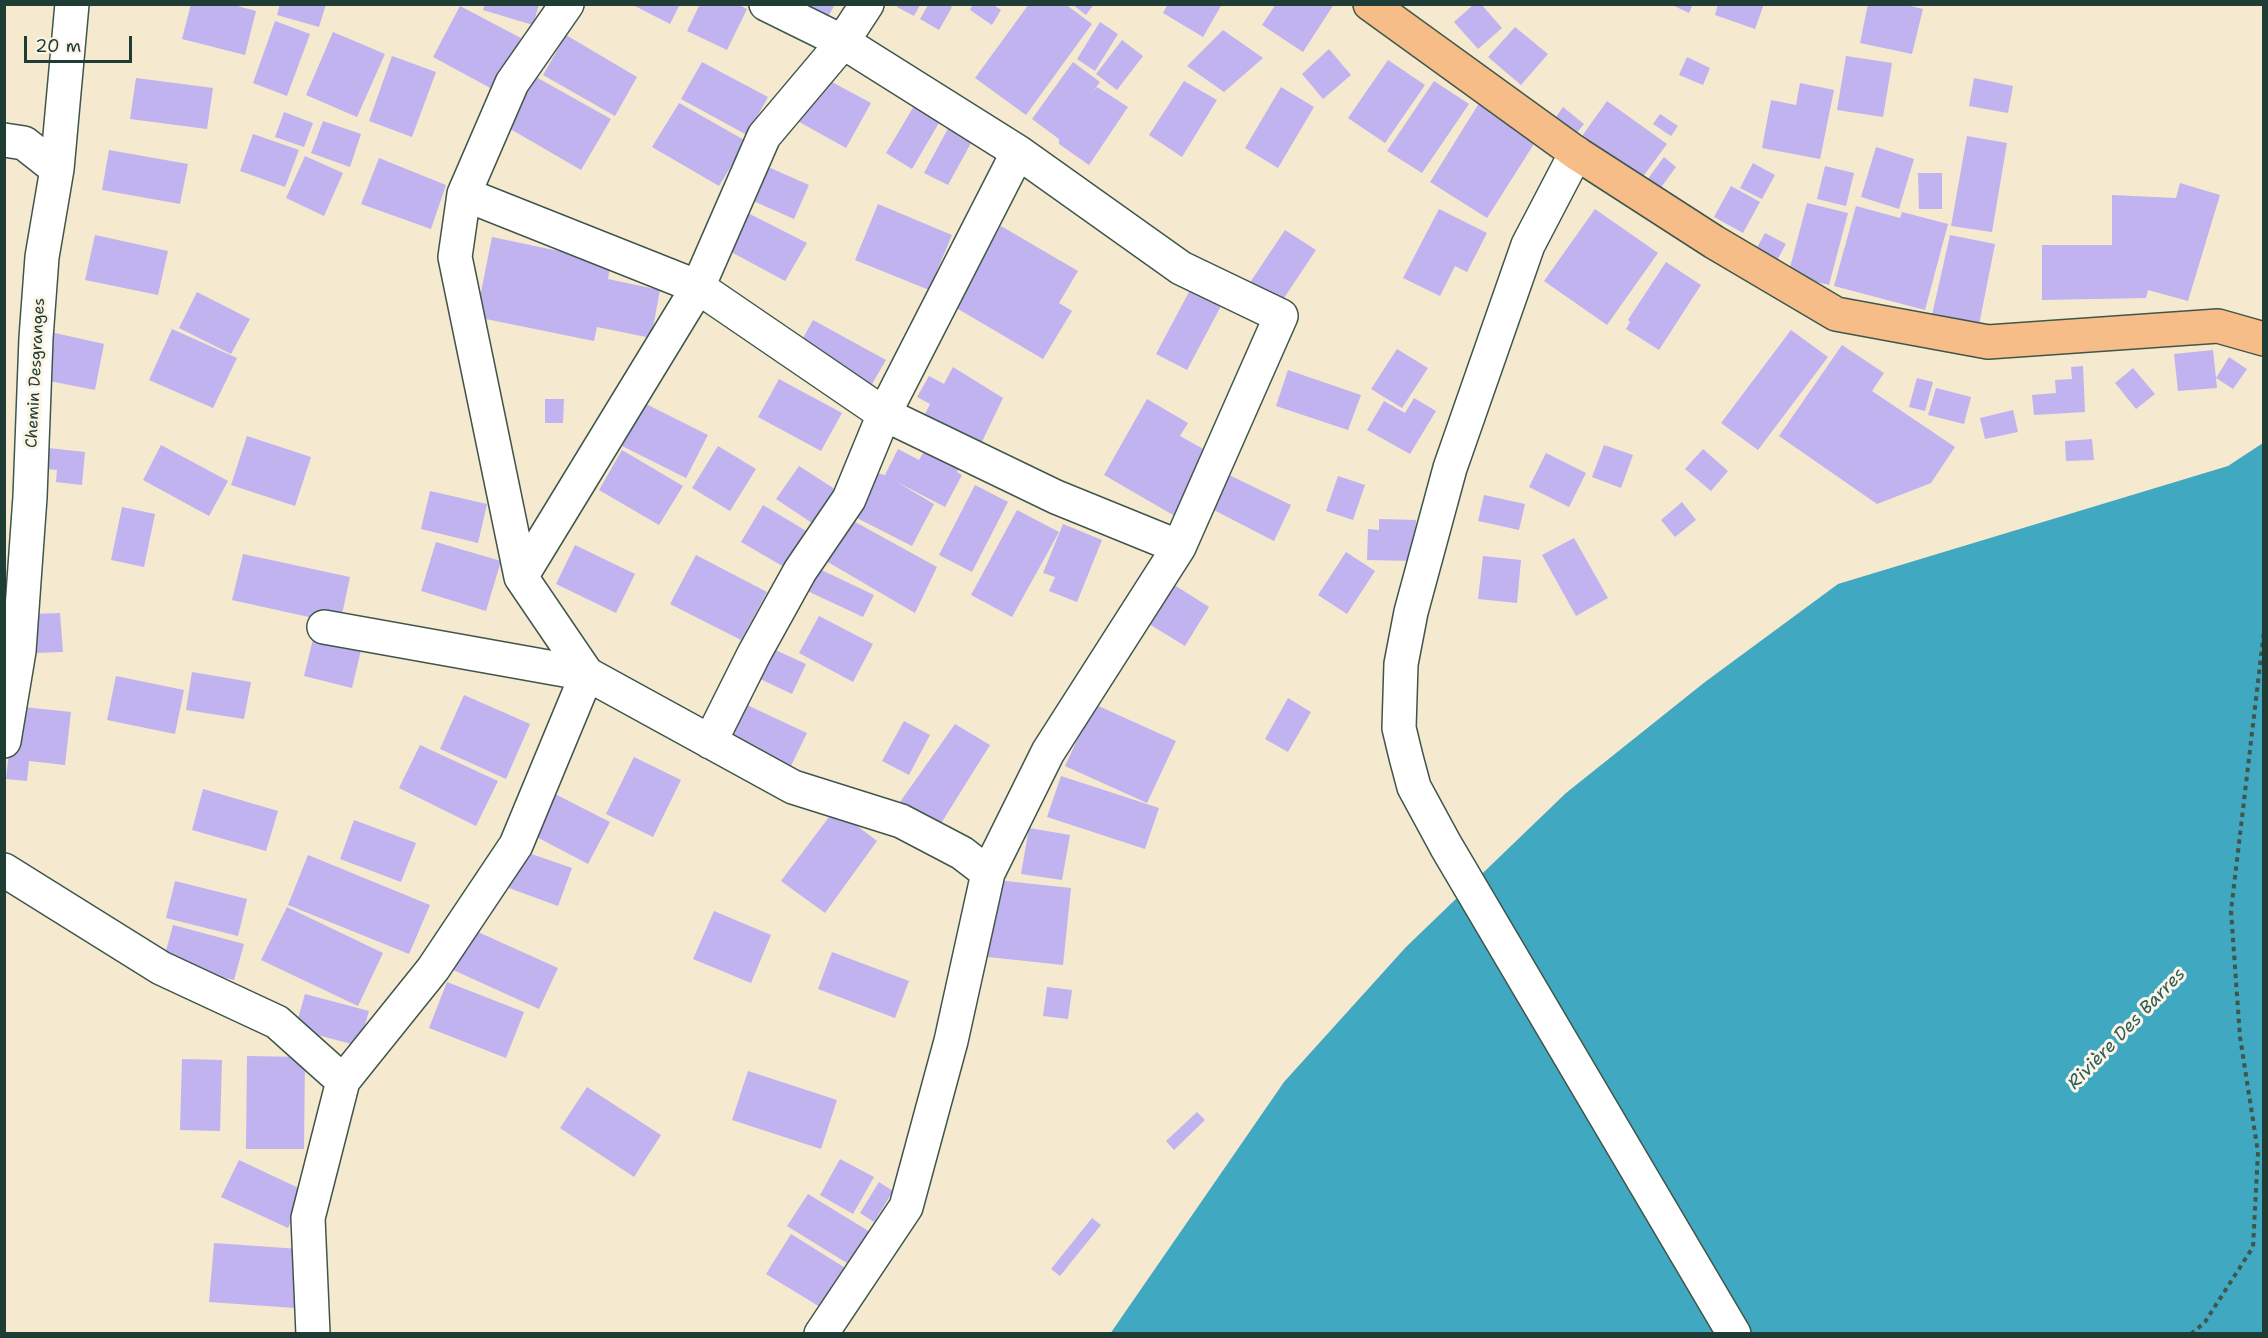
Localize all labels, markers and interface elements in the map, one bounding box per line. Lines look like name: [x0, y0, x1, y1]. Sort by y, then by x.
scale bar: [27, 24, 135, 62]
text: 20 m: [35, 34, 81, 58]
street label: Chemin Desgranges: [22, 297, 50, 449]
water label: Rivière Des Barres: [2064, 964, 2190, 1094]

